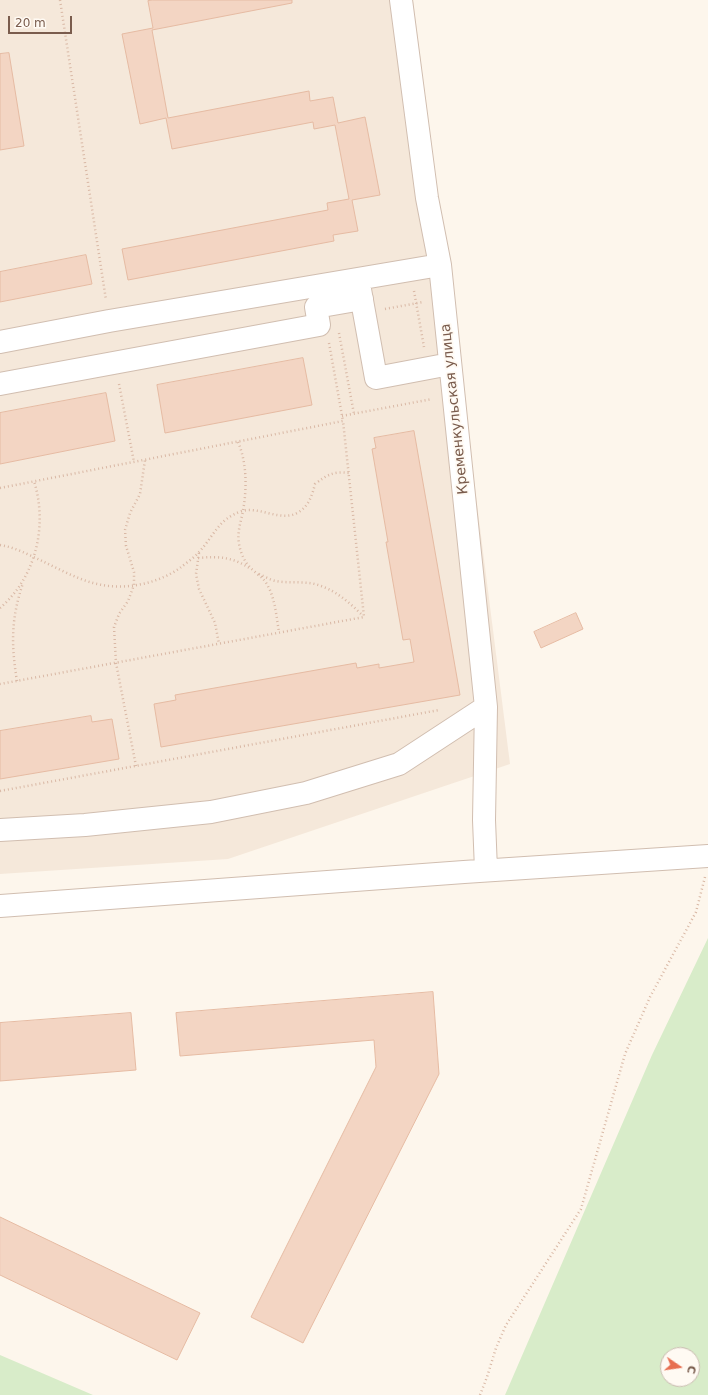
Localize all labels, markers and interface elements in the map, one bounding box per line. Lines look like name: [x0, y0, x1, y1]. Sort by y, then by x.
scale bar: [10, 8, 74, 34]
text: 20 m: [15, 16, 46, 30]
street label: Кременкульская улица: [438, 323, 472, 495]
north arrow: [660, 1347, 700, 1387]
text: С: [684, 1364, 698, 1375]

